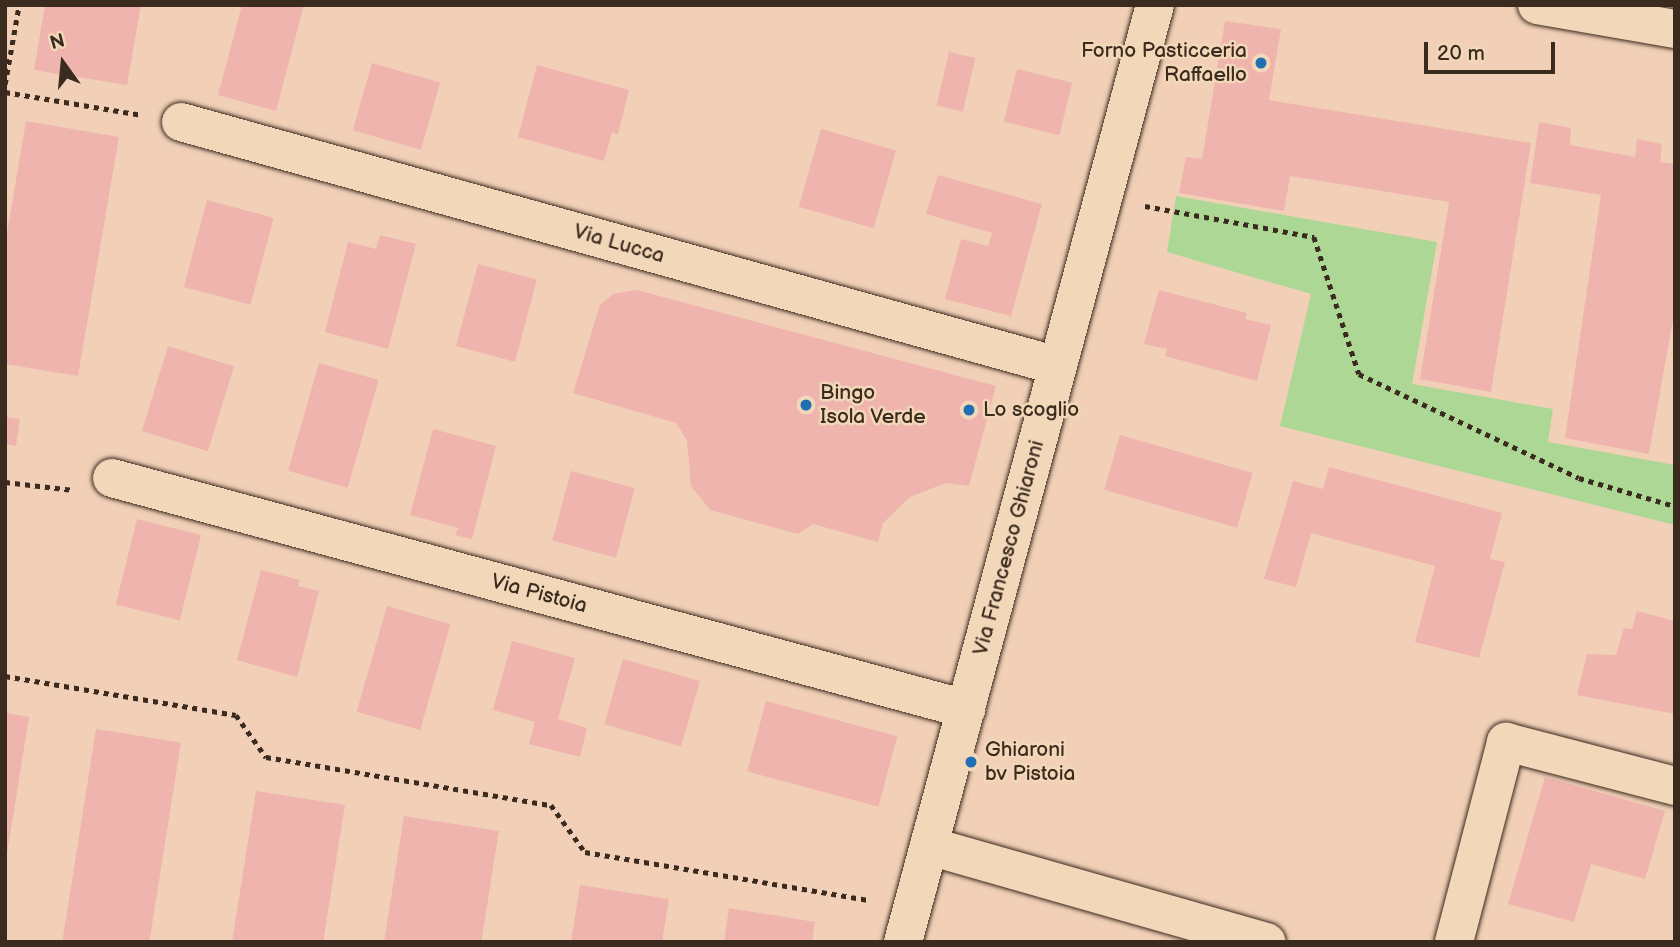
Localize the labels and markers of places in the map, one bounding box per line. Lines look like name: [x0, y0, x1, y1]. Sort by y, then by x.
place label: Forno Pasticceria Raffaello: [1081, 38, 1247, 88]
marker: Forno Pasticceria Raffaello: [1253, 55, 1269, 71]
place label: Bingo Isola Verde: [820, 380, 926, 430]
marker: Bingo Isola Verde: [798, 397, 814, 413]
place label: Lo scoglio: [983, 397, 1079, 423]
marker: Lo scoglio: [961, 402, 977, 418]
place label: Ghiaroni bv Pistoia: [985, 737, 1076, 787]
marker: Ghiaroni bv Pistoia: [963, 754, 979, 770]

